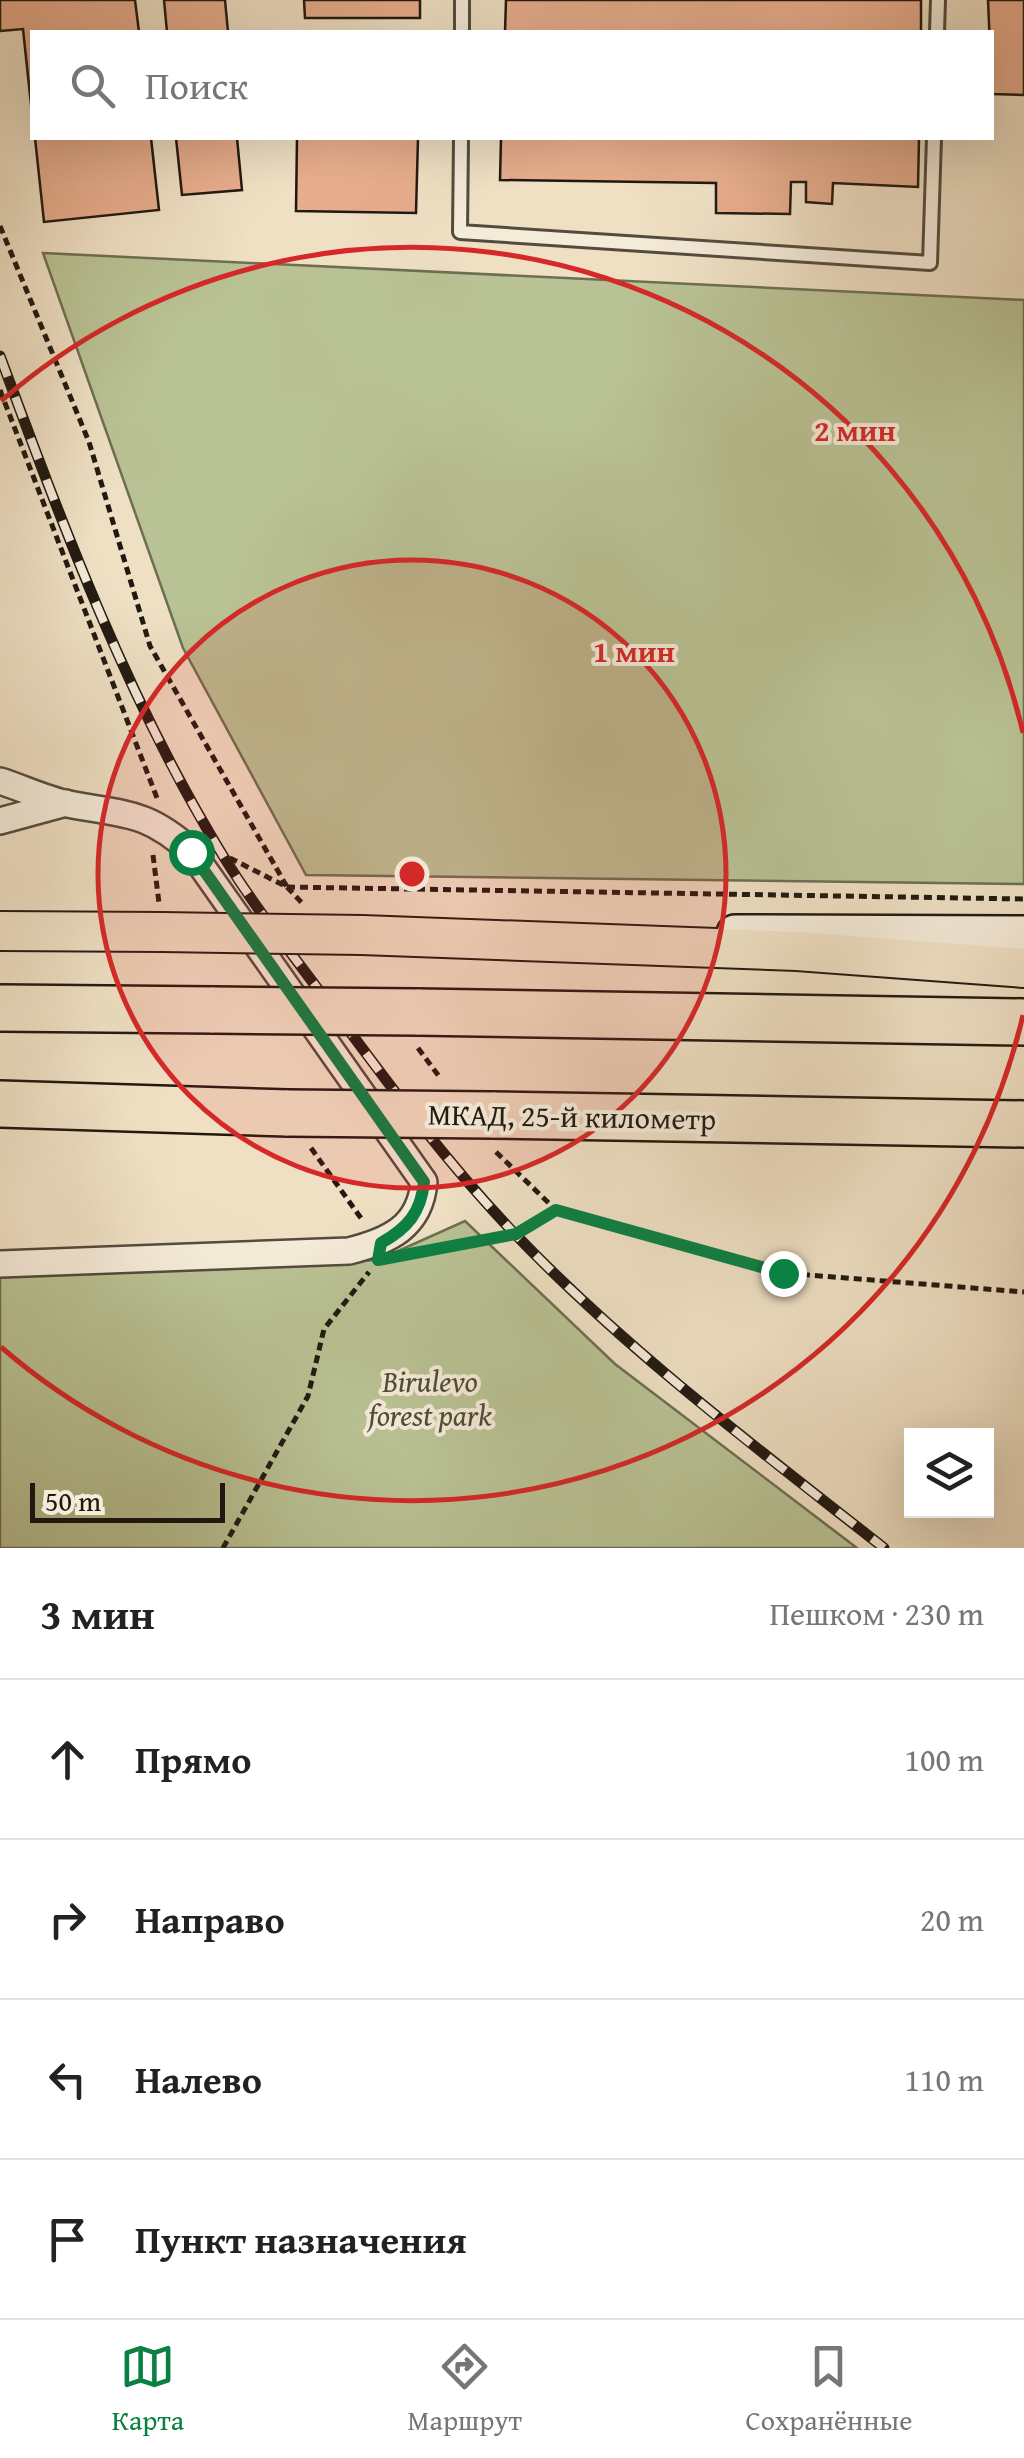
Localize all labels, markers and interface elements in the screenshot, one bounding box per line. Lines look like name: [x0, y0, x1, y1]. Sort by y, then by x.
search box: [30, 30, 994, 140]
text: Поиск: [145, 57, 248, 113]
icon: search: [65, 58, 120, 113]
text: 2 мин: [814, 408, 896, 452]
text: 1 мин: [593, 629, 675, 673]
route start: [169, 830, 215, 876]
centre of rings: [394, 856, 430, 892]
street label: МКАД, 25-й километр: [427, 1091, 717, 1141]
route end: [761, 1251, 807, 1297]
park label: Birulevo forest park: [366, 1359, 492, 1437]
map controls: [904, 1428, 994, 1518]
button: layers: [904, 1428, 994, 1518]
scale bar: [30, 1478, 225, 1522]
text: 50 m: [45, 1480, 101, 1521]
text: 3 мин: [40, 1583, 155, 1644]
text: Пешком · 230 m: [769, 1590, 984, 1637]
text: Прямо: [135, 1731, 251, 1787]
icon: ahead: [40, 1732, 95, 1787]
text: 100 m: [905, 1736, 984, 1783]
text: Направо: [135, 1891, 285, 1947]
icon: right: [40, 1892, 95, 1947]
text: 20 m: [920, 1896, 984, 1943]
text: Налево: [135, 2051, 262, 2107]
icon: left: [40, 2052, 95, 2107]
text: 110 m: [905, 2056, 984, 2103]
text: Пункт назначения: [135, 2211, 467, 2267]
icon: arrive: [40, 2212, 95, 2267]
tab: Карта: [112, 2339, 184, 2440]
tab: Маршрут: [408, 2339, 522, 2440]
tab: Сохранённые: [745, 2339, 912, 2440]

